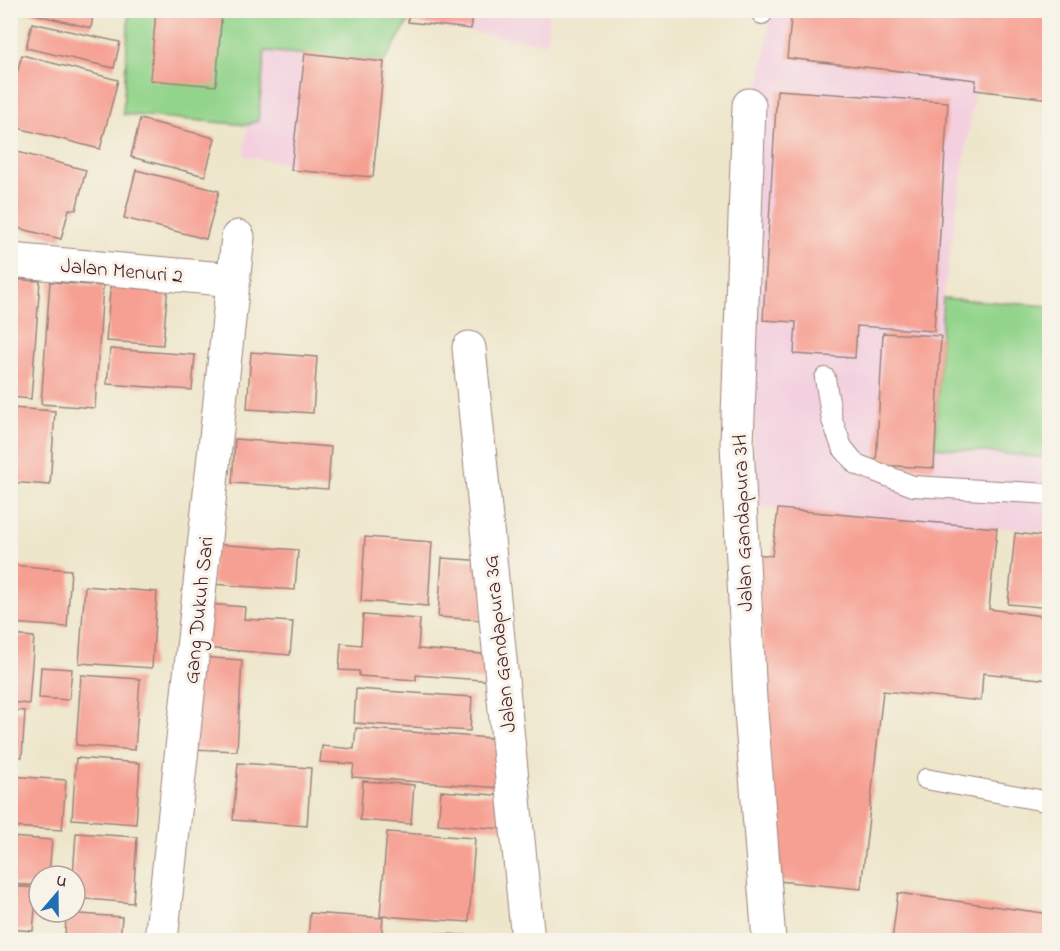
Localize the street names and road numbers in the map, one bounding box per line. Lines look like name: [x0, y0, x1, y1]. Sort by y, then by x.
street label: Jalan Menuri 2: [60, 252, 184, 292]
street label: Jalan Gandapura 3H: [726, 434, 762, 612]
street label: Gang Dukuh Sari: [177, 535, 225, 686]
street label: Jalan Gandapura 3G: [477, 554, 525, 734]

